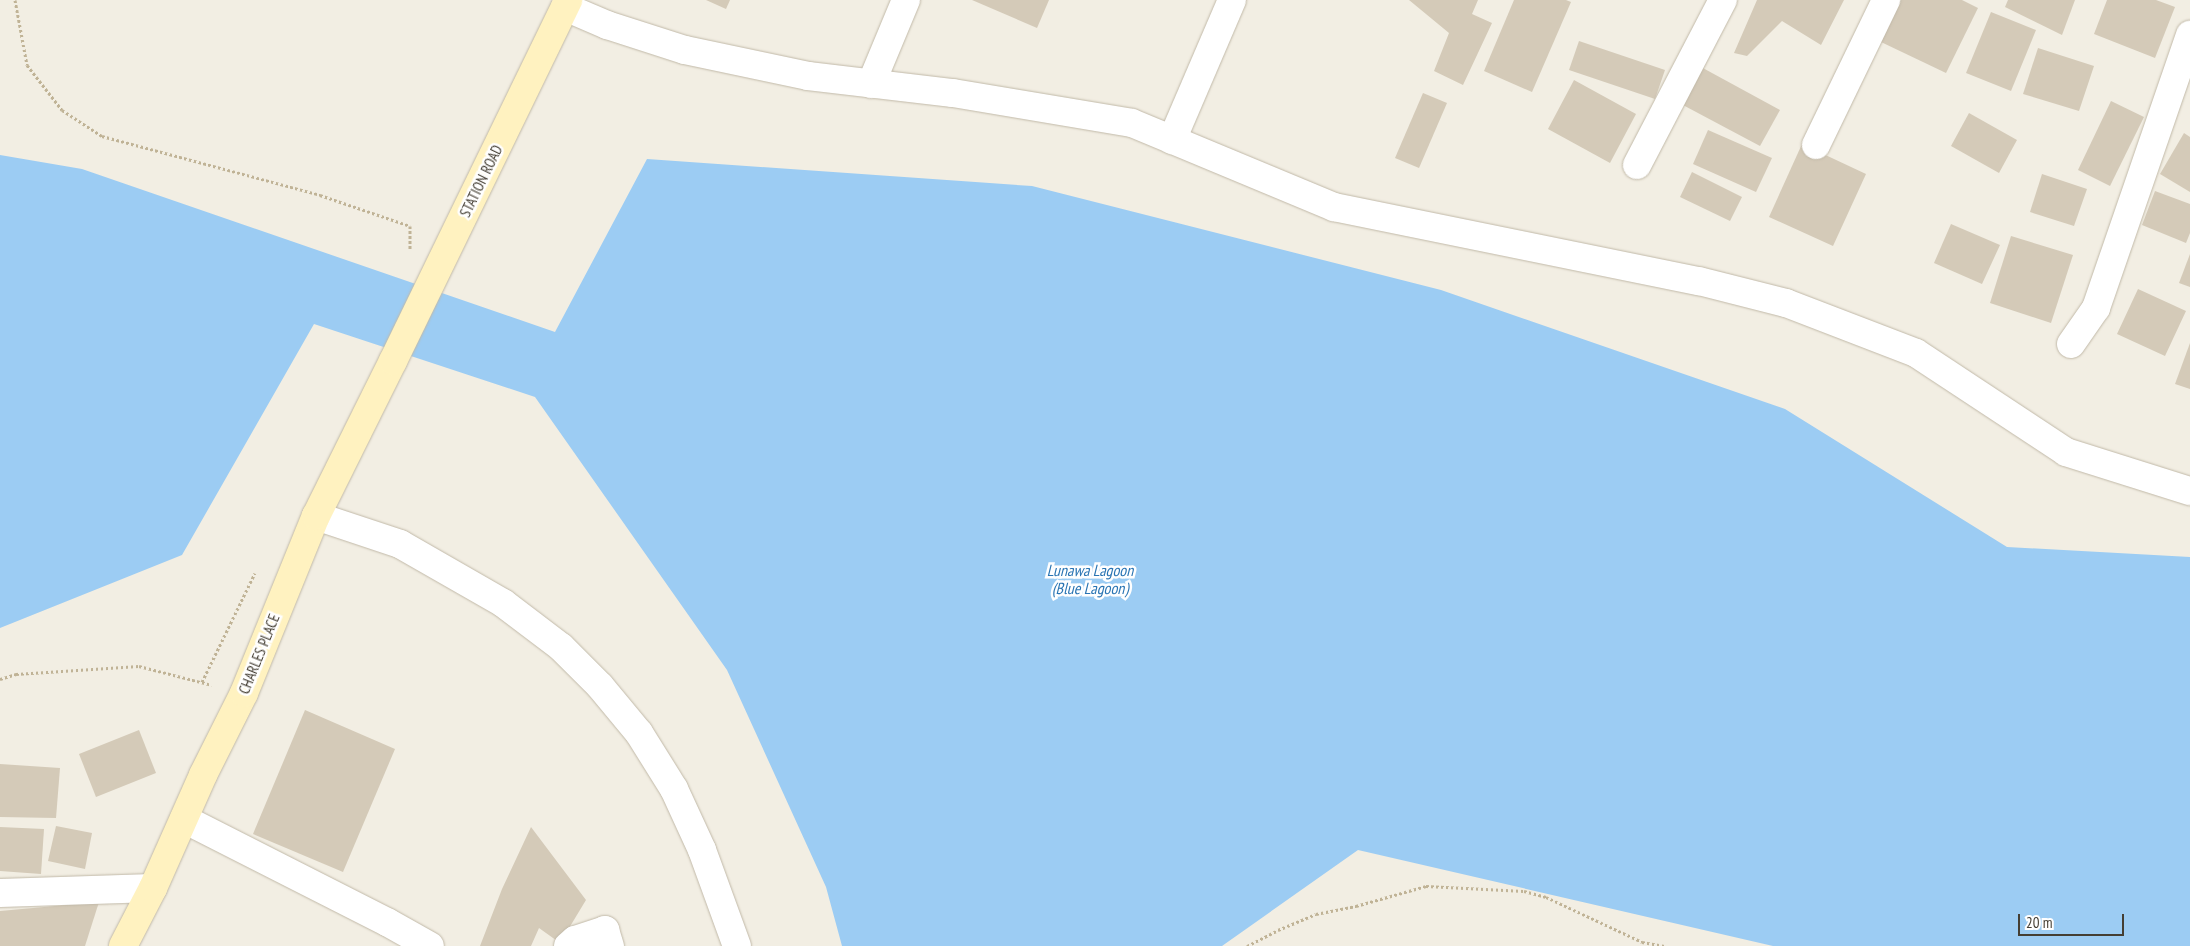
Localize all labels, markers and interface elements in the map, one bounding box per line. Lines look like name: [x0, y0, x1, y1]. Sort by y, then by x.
street label: STATION ROAD: [456, 142, 506, 220]
water label: Lunawa Lagoon (Blue Lagoon): [1047, 560, 1133, 598]
street label: CHARLES PLACE: [235, 611, 283, 697]
scale bar: [2020, 904, 2126, 936]
text: 20 m: [2026, 913, 2052, 932]

